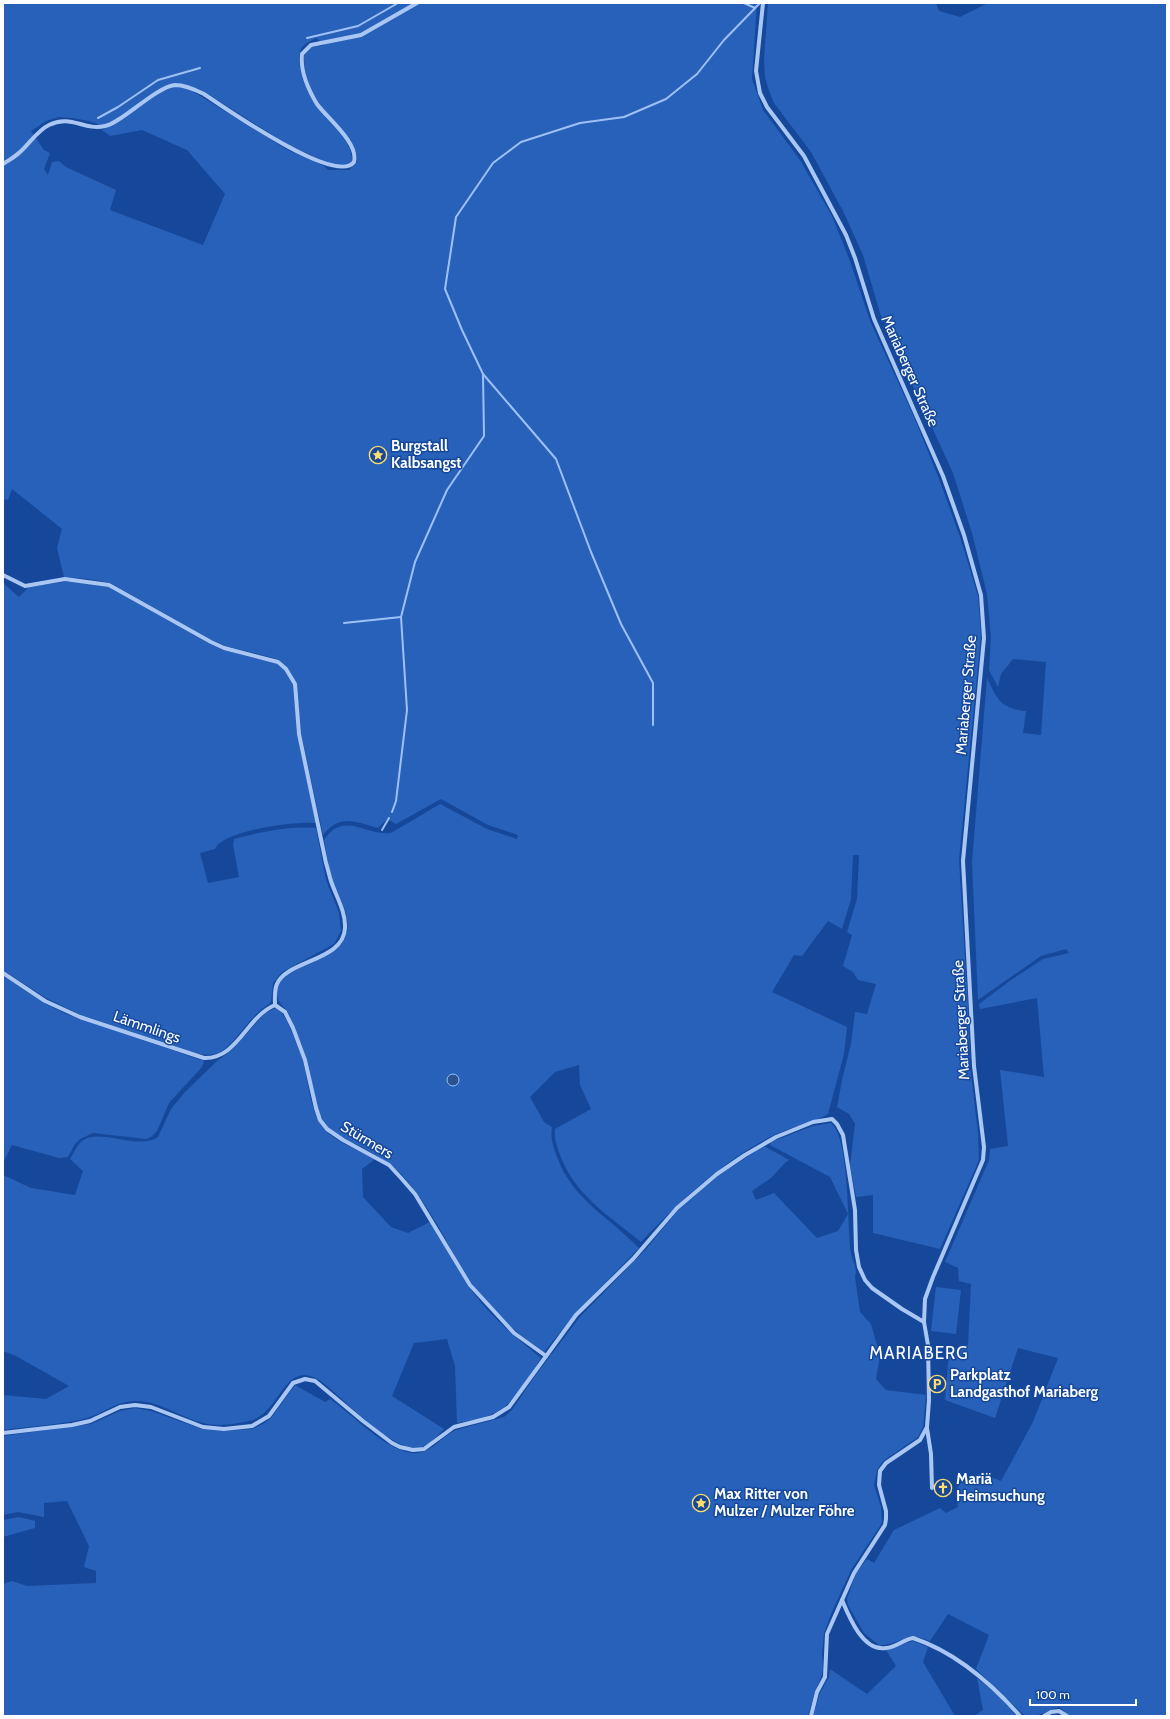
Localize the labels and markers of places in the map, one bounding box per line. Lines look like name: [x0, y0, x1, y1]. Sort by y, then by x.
place label: Burgstall Kalbsangst: [391, 437, 461, 472]
place icon: Burgstall Kalbsangst: [368, 445, 388, 465]
place label: Parkplatz Landgasthof Mariaberg: [950, 1366, 1099, 1401]
parking icon: Parkplatz Landgasthof Mariaberg: [927, 1374, 947, 1394]
place label: Mariä Heimsuchung: [956, 1470, 1045, 1505]
church icon: Mariä Heimsuchung: [933, 1478, 953, 1498]
place label: Max Ritter von Mulzer / Mulzer Föhre: [714, 1485, 855, 1520]
place icon: Max Ritter von Mulzer / Mulzer Föhre: [691, 1493, 711, 1513]

